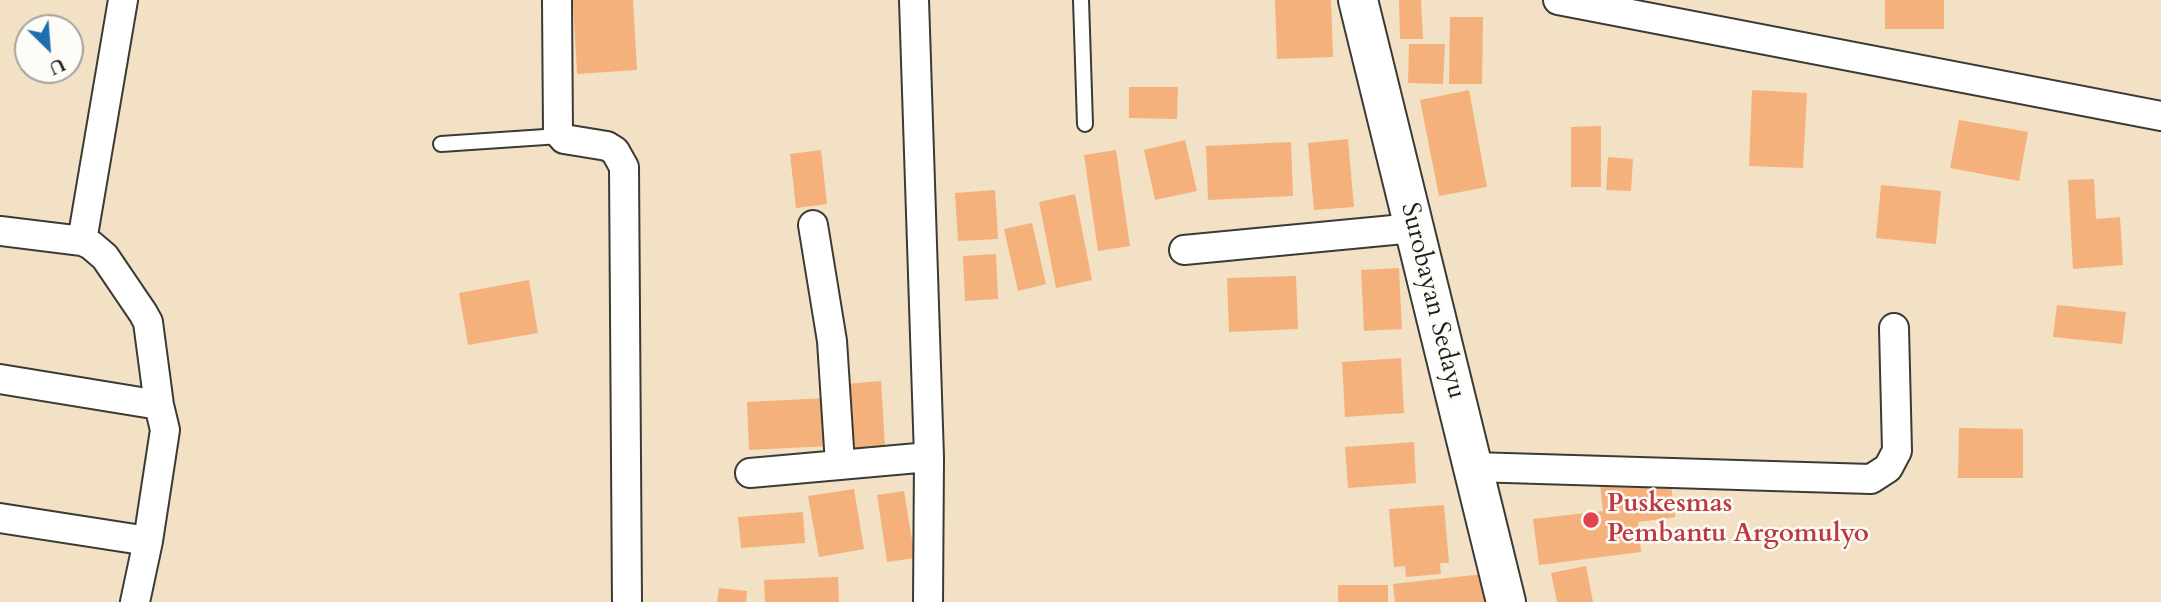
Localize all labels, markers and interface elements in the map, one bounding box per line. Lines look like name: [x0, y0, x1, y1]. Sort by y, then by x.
north arrow: [14, 14, 84, 84]
text: U: [45, 51, 70, 81]
street label: Surobayan Sedayu: [1393, 200, 1471, 402]
place label: Puskesmas Pembantu Argomulyo: [1607, 489, 1869, 550]
marker: Puskesmas Pembantu Argomulyo: [1581, 510, 1601, 530]

